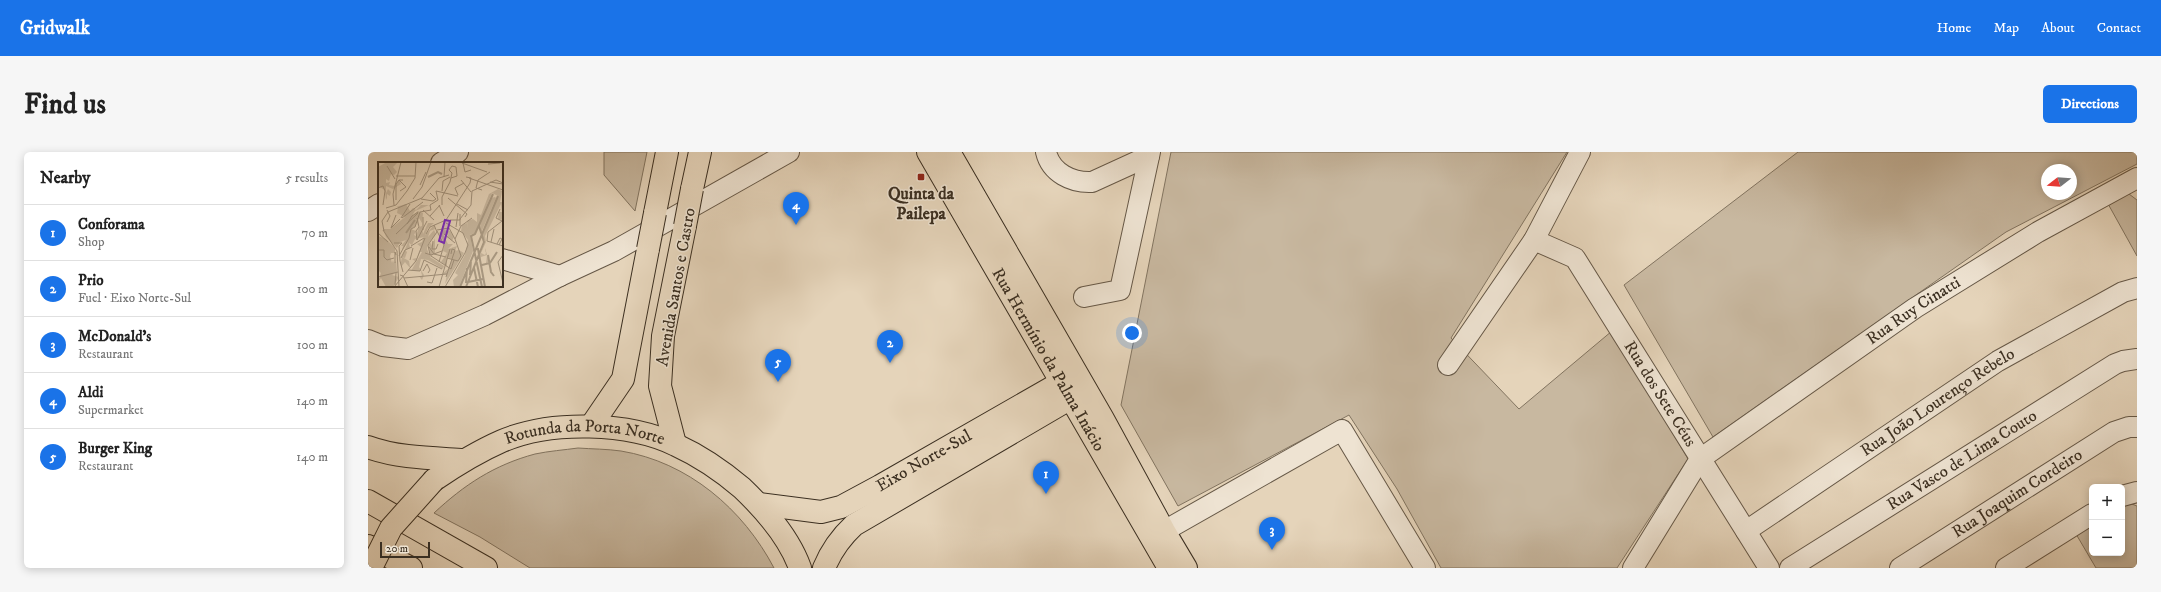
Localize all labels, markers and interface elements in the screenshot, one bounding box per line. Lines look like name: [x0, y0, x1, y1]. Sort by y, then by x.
text: Gridwalk: [20, 17, 90, 40]
text: Home: [1937, 19, 1971, 37]
text: Map: [1993, 19, 2019, 37]
text: About: [2041, 19, 2075, 37]
text: Contact: [2097, 19, 2141, 37]
button: Directions: [2043, 85, 2137, 123]
text: Find us: [24, 87, 106, 122]
inset map: [378, 162, 503, 287]
north arrow: [2041, 164, 2077, 200]
text: Nearby: [40, 167, 90, 189]
text: 5 results: [286, 170, 328, 186]
marker: Quinta da Pailepa: [916, 172, 926, 182]
place label: Quinta da Pailepa: [888, 183, 955, 225]
pin: 4: [783, 192, 809, 225]
street label: Avenida Santos e Castro: [651, 206, 701, 368]
text: Conforama: [78, 215, 145, 234]
text: 1: [51, 225, 55, 241]
text: 70 m: [302, 225, 328, 241]
text: Shop: [78, 234, 104, 250]
street label: Rua Hermínio da Palma Inácio: [986, 264, 1110, 455]
text: Prio: [78, 271, 103, 290]
street label: Rua Ruy Cinatti: [1862, 271, 1965, 350]
text: 2: [50, 281, 56, 297]
text: 100 m: [297, 281, 328, 297]
text: Fuel · Eixo Norte-Sul: [78, 290, 191, 306]
your location: [1122, 323, 1142, 343]
text: McDonald's: [78, 327, 151, 346]
pin: 2: [877, 330, 903, 363]
text: 3: [51, 337, 55, 353]
text: 100 m: [297, 337, 328, 353]
street label: Rua dos Sete Céus: [1619, 337, 1702, 451]
street label: Rua João Lourenço Rebelo: [1856, 343, 2019, 462]
text: Restaurant: [78, 346, 134, 362]
pin: 5: [765, 349, 791, 382]
text: Aldi: [78, 383, 103, 402]
text: 4: [49, 393, 57, 409]
text: 140 m: [296, 393, 328, 409]
text: Supermarket: [78, 402, 144, 418]
street label: Rua Vasco de Lima Couto: [1883, 405, 2041, 515]
street label: Rotunda da Porta Norte: [501, 415, 668, 450]
street label: Eixo Norte-Sul: [872, 425, 976, 497]
text: Burger King: [78, 439, 152, 458]
street label: Rua Joaquim Cordeiro: [1948, 444, 2087, 543]
text: 5: [50, 449, 56, 465]
text: 140 m: [296, 449, 328, 465]
text: Restaurant: [78, 458, 134, 474]
pin: 1: [1033, 461, 1059, 494]
map controls: [2089, 484, 2125, 556]
button: +: [2089, 484, 2125, 520]
pin: 3: [1259, 517, 1285, 550]
button: −: [2089, 520, 2125, 556]
scale bar: [380, 540, 430, 559]
text: 20 m: [386, 542, 408, 556]

